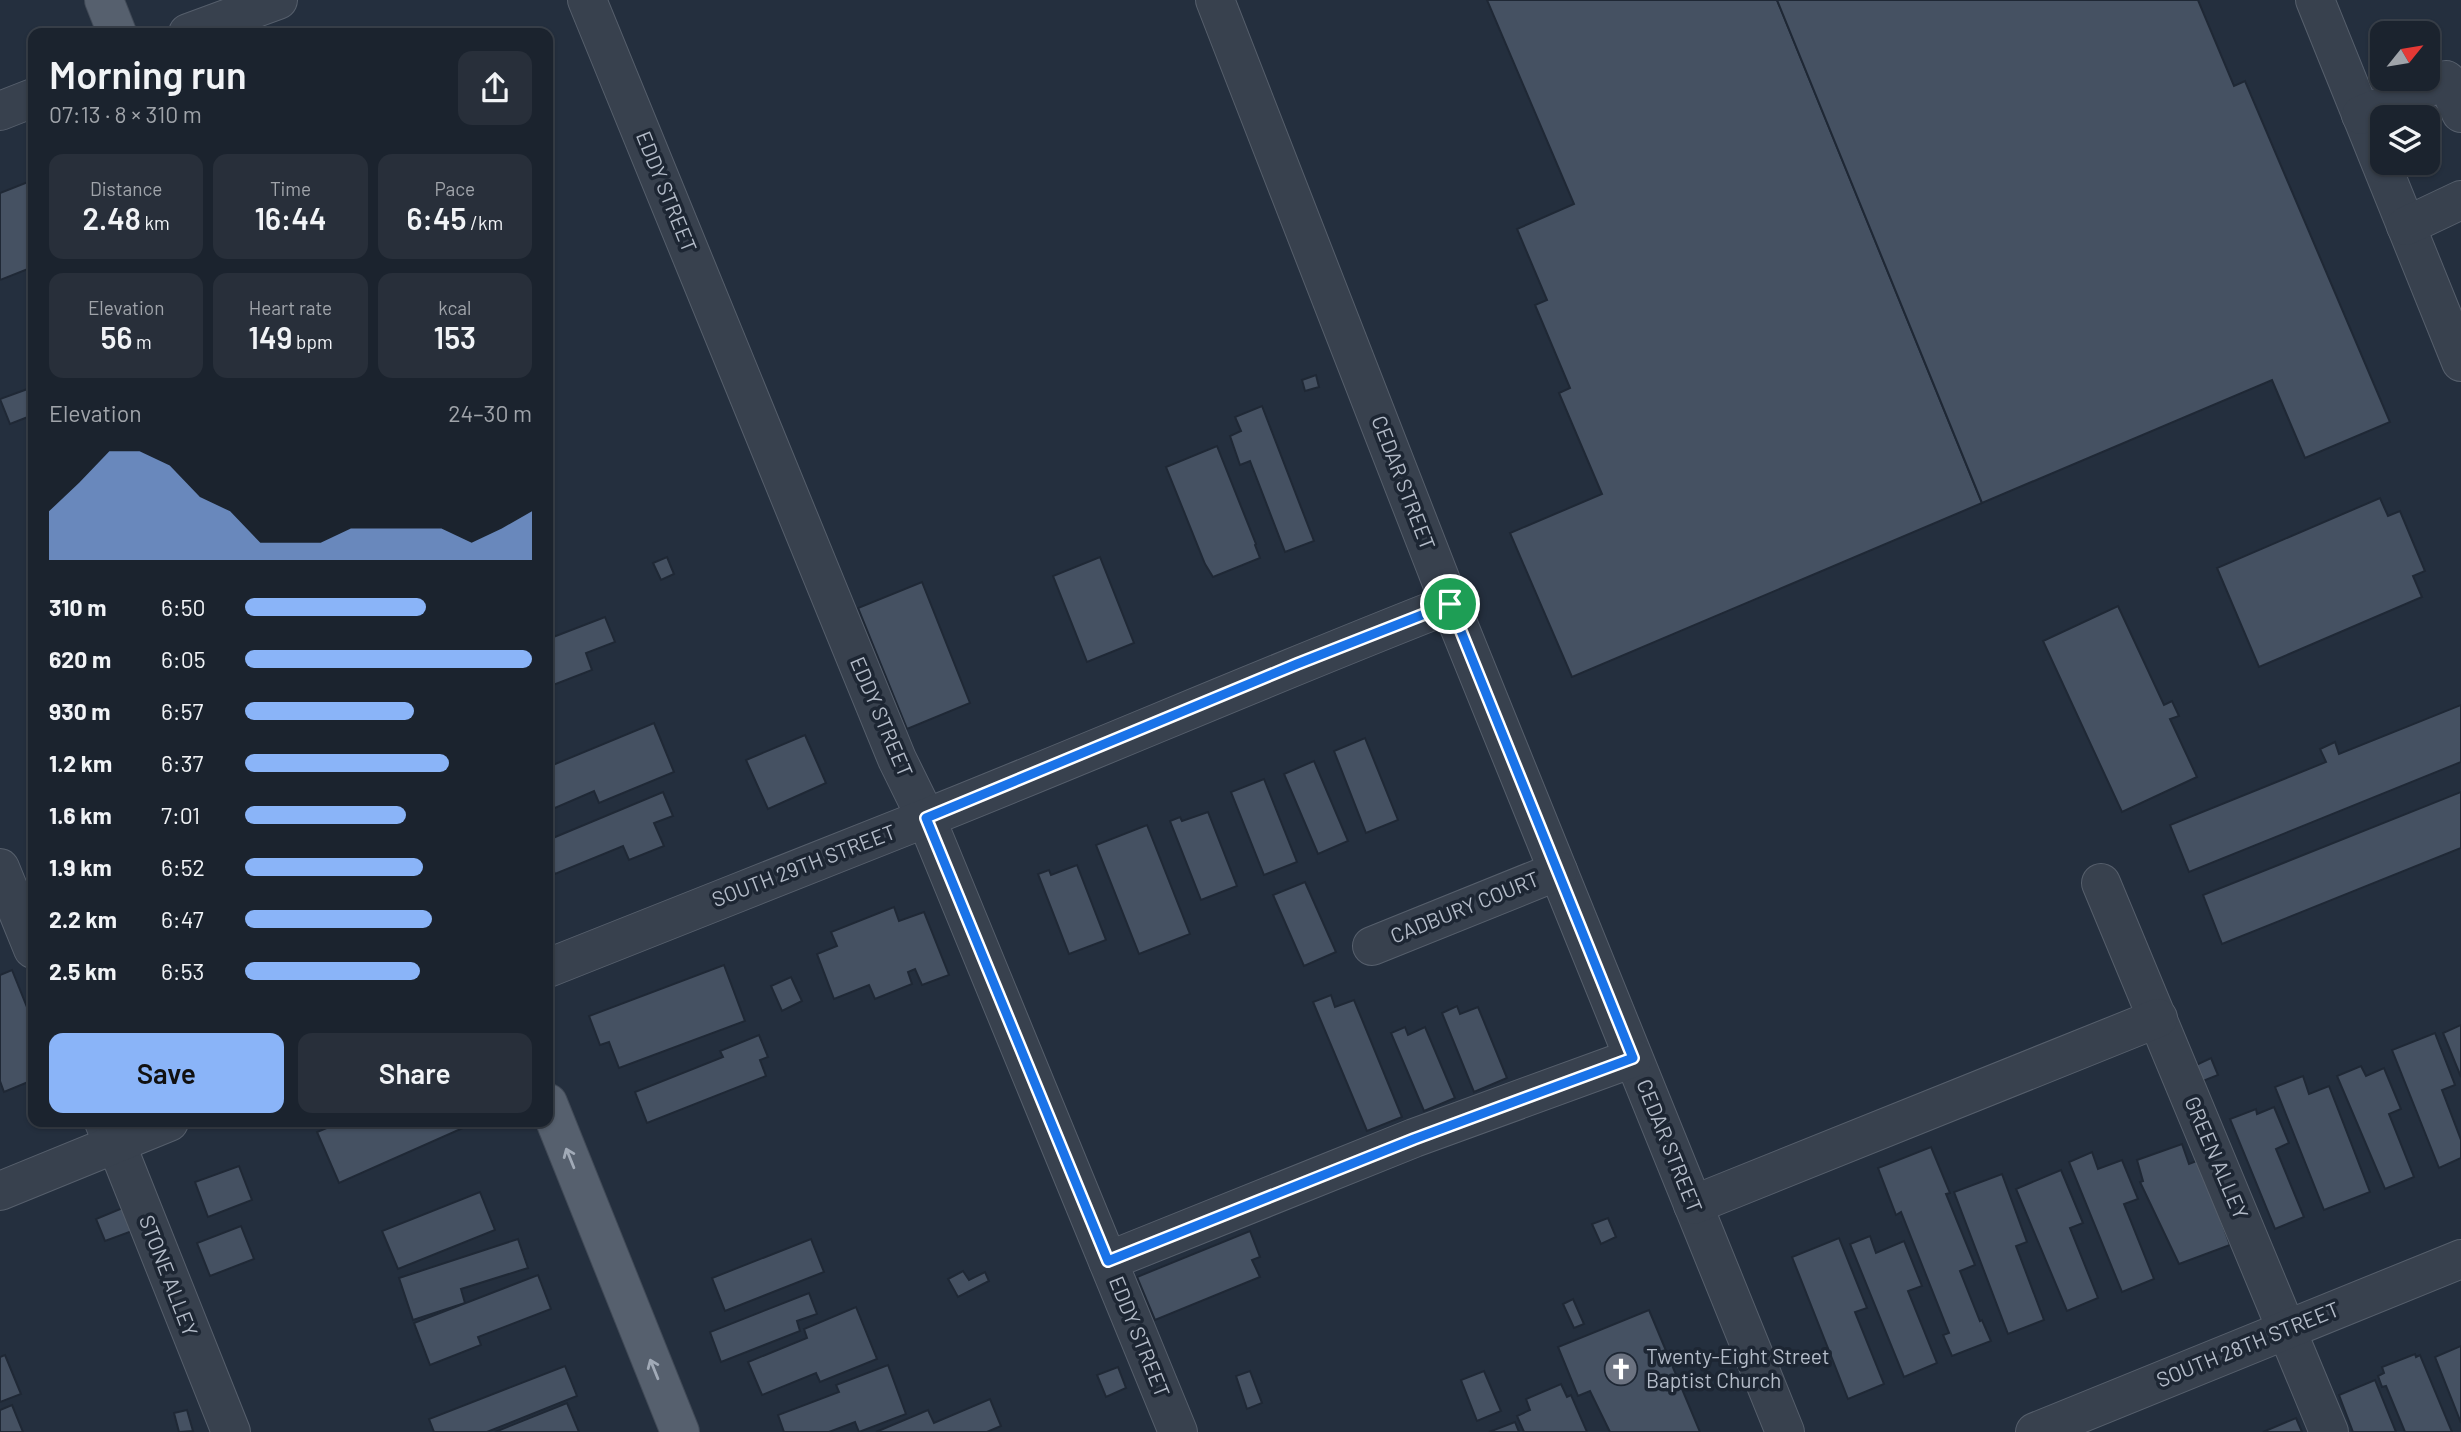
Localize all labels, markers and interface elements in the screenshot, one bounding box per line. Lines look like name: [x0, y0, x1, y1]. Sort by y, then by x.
north arrow: [2370, 21, 2440, 91]
map controls: [2370, 21, 2440, 175]
text: Morning run: [49, 51, 247, 97]
button: share: [458, 51, 532, 125]
text: 07:13 · 8 × 310 m: [49, 100, 202, 128]
button: layers: [2370, 105, 2440, 175]
street label: EDDY STREET: [632, 127, 703, 256]
text: Distance: [90, 177, 162, 200]
text: Time: [270, 177, 311, 200]
text: Pace: [434, 177, 475, 200]
text: 2.48: [83, 200, 141, 236]
text: 16:44: [254, 200, 327, 236]
text: 6:45: [407, 200, 466, 236]
text: km: [141, 211, 170, 234]
text: /km: [466, 211, 503, 234]
text: Elevation: [88, 296, 164, 319]
text: Heart rate: [249, 296, 332, 319]
text: kcal: [438, 296, 471, 319]
text: 56: [101, 319, 132, 355]
text: 149: [248, 319, 292, 355]
text: 153: [434, 319, 476, 355]
text: m: [132, 330, 152, 353]
text: bpm: [292, 330, 333, 353]
text: Elevation: [49, 399, 142, 427]
text: 24–30 m: [448, 399, 532, 427]
street label: CEDAR STREET: [1367, 412, 1441, 553]
pin: [1420, 574, 1480, 634]
icon: arrive: [1431, 585, 1469, 623]
text: 310 m: [49, 593, 106, 621]
text: 6:50: [161, 593, 205, 621]
text: 620 m: [49, 645, 111, 673]
text: 6:05: [161, 645, 205, 673]
street label: EDDY STREET: [846, 652, 919, 780]
text: 930 m: [49, 697, 111, 725]
text: 6:57: [161, 697, 203, 725]
text: 1.2 km: [49, 749, 112, 777]
text: 6:37: [161, 749, 203, 777]
text: 1.6 km: [49, 801, 112, 829]
text: 7:01: [161, 801, 200, 829]
street label: SOUTH 29TH STREET: [708, 818, 899, 911]
text: 1.9 km: [49, 853, 112, 881]
text: 6:52: [161, 853, 205, 881]
street label: CADBURY COURT: [1386, 865, 1542, 948]
text: 2.2 km: [49, 905, 117, 933]
text: 6:47: [161, 905, 204, 933]
text: 2.5 km: [49, 957, 117, 985]
text: 6:53: [161, 957, 204, 985]
button: Save: [49, 1033, 284, 1113]
button: Share: [298, 1033, 532, 1113]
street label: CEDAR STREET: [1632, 1075, 1709, 1216]
street label: GREEN ALLEY: [2180, 1092, 2254, 1223]
one-way arrow: [562, 1147, 575, 1169]
street label: STONE ALLEY: [135, 1211, 204, 1340]
street label: EDDY STREET: [1105, 1272, 1176, 1401]
street label: SOUTH 28TH STREET: [2152, 1296, 2343, 1392]
place label: Twenty-Eight Street Baptist Church: [1646, 1343, 1830, 1392]
church icon: Twenty-Eight Street Baptist Church: [1602, 1350, 1640, 1388]
one-way arrow: [647, 1358, 660, 1380]

